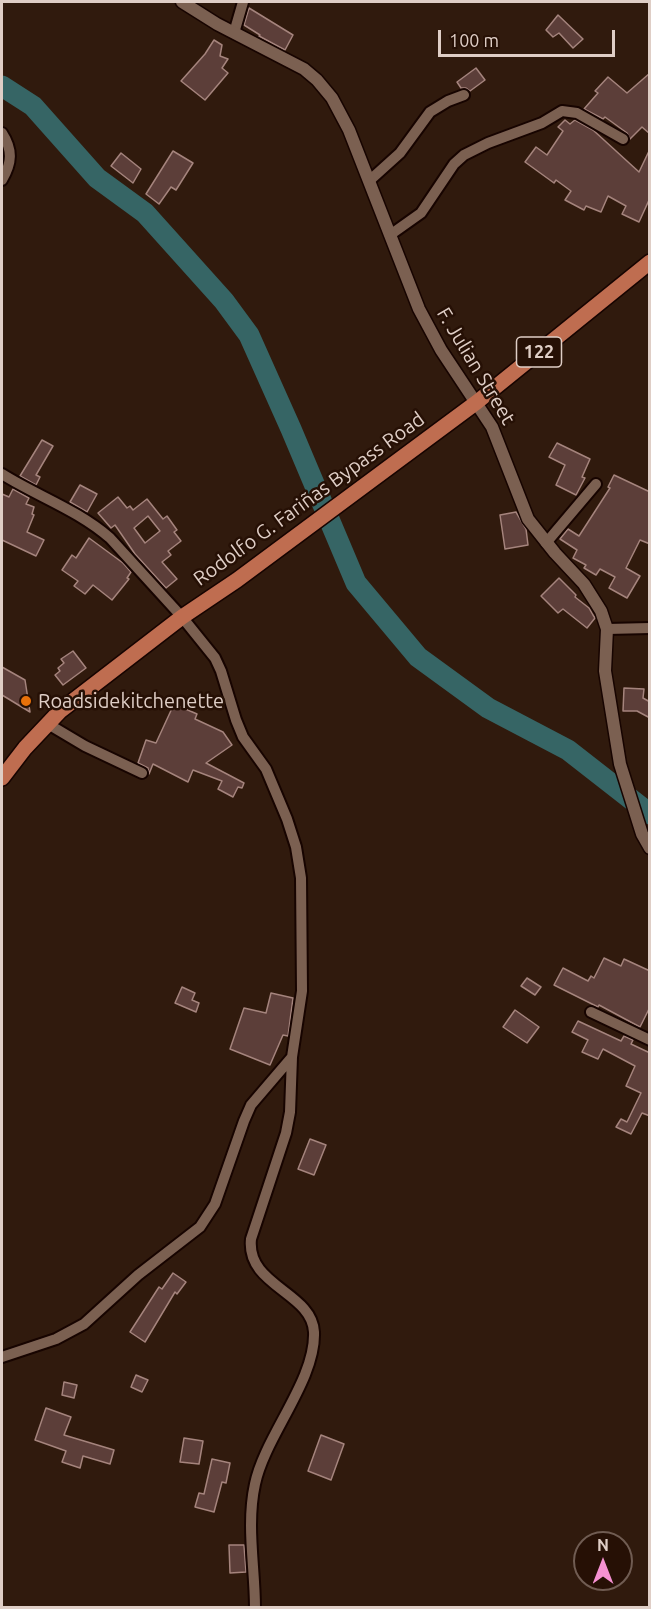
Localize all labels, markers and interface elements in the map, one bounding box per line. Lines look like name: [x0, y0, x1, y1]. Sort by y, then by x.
scale bar: [441, 18, 618, 56]
text: 100 m: [449, 30, 499, 50]
street label: F. Julian Street: [432, 303, 520, 429]
road number: 122: [516, 337, 562, 367]
street label: Rodolfo G. Fariñas Bypass Road: [189, 407, 429, 591]
place label: Roadsidekitchenette: [38, 689, 224, 713]
marker: Roadsidekitchenette: [19, 694, 33, 708]
north arrow: [573, 1531, 633, 1591]
text: N: [597, 1536, 609, 1554]

